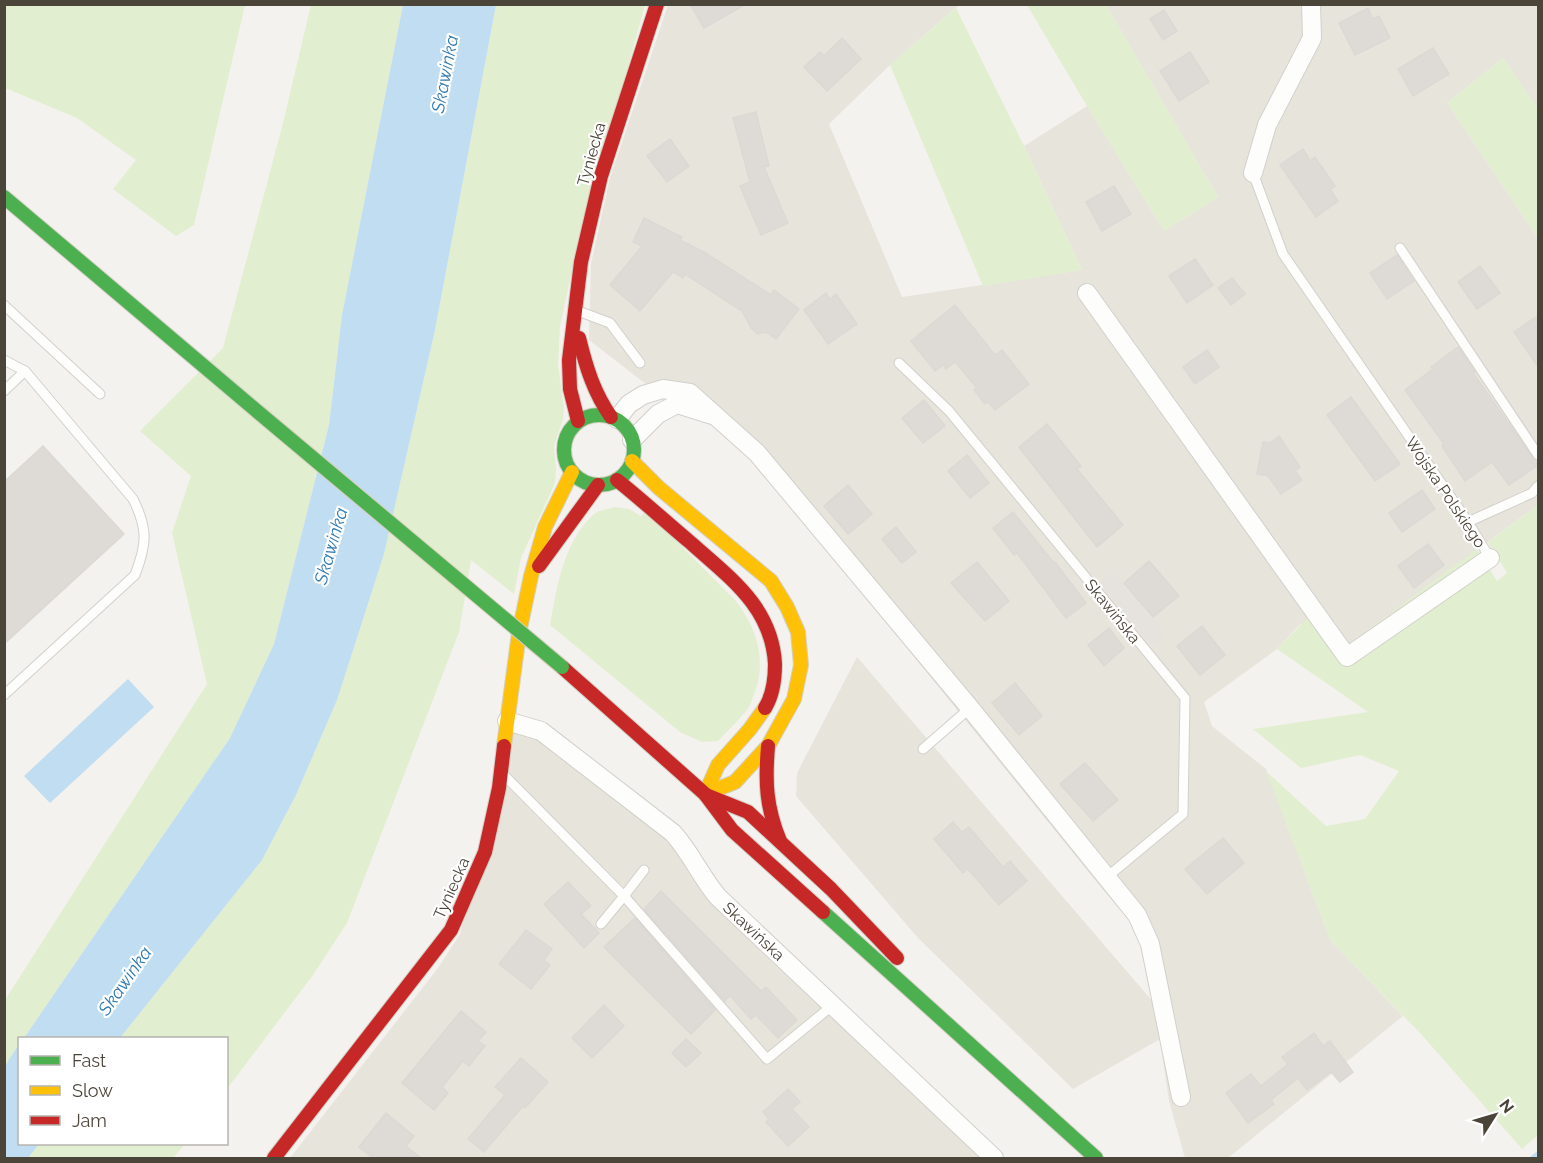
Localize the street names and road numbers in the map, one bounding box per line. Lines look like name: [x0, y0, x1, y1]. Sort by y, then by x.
street label: Tyniecka: [573, 120, 610, 188]
street label: Wojska Polskiego: [1401, 433, 1490, 551]
street label: Skawińska: [1081, 575, 1144, 647]
street label: Tyniecka: [429, 855, 473, 922]
street label: Skawińska: [719, 898, 788, 965]

